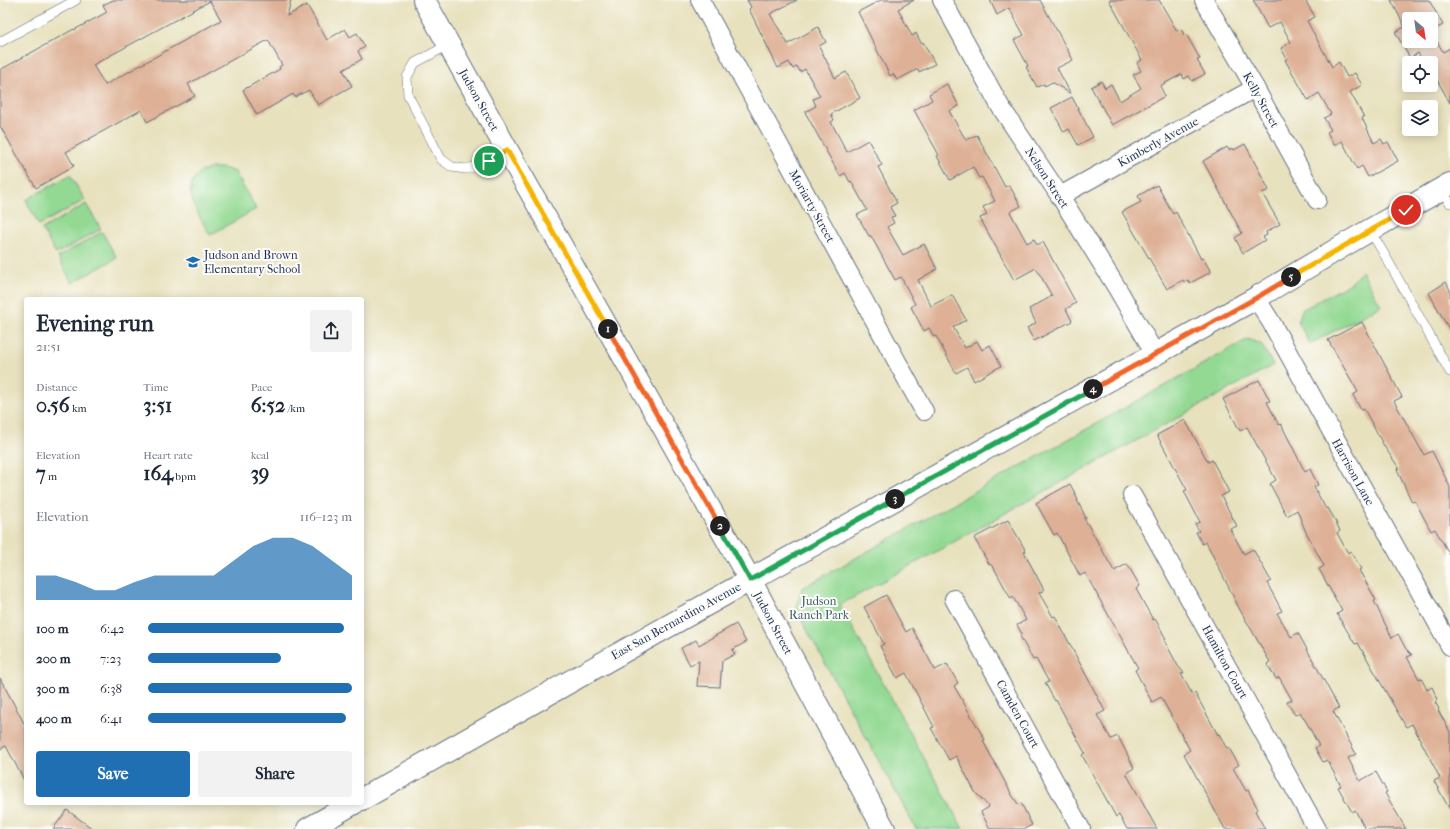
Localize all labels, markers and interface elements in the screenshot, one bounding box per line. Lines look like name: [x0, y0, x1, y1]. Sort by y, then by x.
north arrow: [1402, 12, 1438, 48]
map controls: [1402, 12, 1438, 136]
button: locate: [1402, 56, 1438, 92]
street label: Judson Street: [456, 65, 502, 134]
street label: Kelly Street: [1240, 70, 1282, 131]
button: layers: [1402, 100, 1438, 136]
street label: Kimberly Avenue: [1115, 114, 1201, 170]
pin: [472, 144, 506, 178]
street label: Nelson Street: [1022, 145, 1072, 212]
icon: arrive: [478, 150, 500, 172]
street label: Moriarty Street: [786, 167, 838, 245]
pin: [1389, 193, 1423, 227]
icon: check: [1395, 199, 1417, 221]
place label: Judson and Brown Elementary School: [203, 248, 301, 276]
school or university icon: Judson and Brown Elementary School: [185, 254, 201, 270]
pin: 5: [1281, 267, 1301, 287]
text: 5: [1289, 270, 1293, 283]
button: share: [310, 310, 352, 352]
text: Evening run: [36, 311, 154, 337]
pin: 1: [598, 319, 618, 339]
text: 1: [606, 322, 610, 335]
text: 21:51: [36, 339, 61, 354]
pin: 4: [1083, 379, 1103, 399]
text: Distance: [36, 381, 77, 394]
text: Time: [143, 381, 168, 394]
text: Pace: [251, 381, 273, 394]
text: 4: [1090, 382, 1096, 395]
text: 0.56: [36, 394, 70, 417]
text: 3:51: [143, 394, 172, 417]
text: 6:52: [251, 394, 285, 417]
text: km: [70, 402, 87, 415]
text: /km: [285, 402, 305, 415]
street label: Harrison Lane: [1329, 436, 1377, 508]
text: Elevation: [36, 449, 80, 462]
text: Heart rate: [143, 449, 193, 462]
text: kcal: [251, 449, 269, 462]
text: 7: [36, 462, 46, 485]
text: 164: [143, 462, 173, 485]
text: 39: [251, 462, 269, 485]
text: m: [46, 470, 57, 483]
text: bpm: [173, 470, 196, 483]
pin: 3: [885, 489, 905, 509]
text: 3: [893, 492, 897, 505]
text: Elevation: [36, 509, 89, 524]
text: 116–123 m: [300, 509, 352, 524]
pin: 2: [710, 516, 730, 536]
text: 2: [717, 519, 723, 532]
street label: East San Bernardino Avenue: [609, 579, 743, 663]
street label: Judson Street: [750, 588, 796, 657]
park label: Judson Ranch Park: [789, 594, 850, 622]
text: 100 m: [36, 621, 69, 636]
text: 6:42: [100, 621, 125, 636]
street label: Hamilton Court: [1199, 623, 1251, 702]
text: 200 m: [36, 651, 71, 666]
text: 7:23: [100, 651, 121, 666]
street label: Camden Court: [993, 677, 1043, 751]
text: 300 m: [36, 681, 69, 696]
text: 6:38: [100, 681, 122, 696]
text: 400 m: [36, 711, 72, 726]
text: 6:41: [100, 711, 123, 726]
button: Save: [36, 751, 190, 797]
button: Share: [198, 751, 352, 797]

